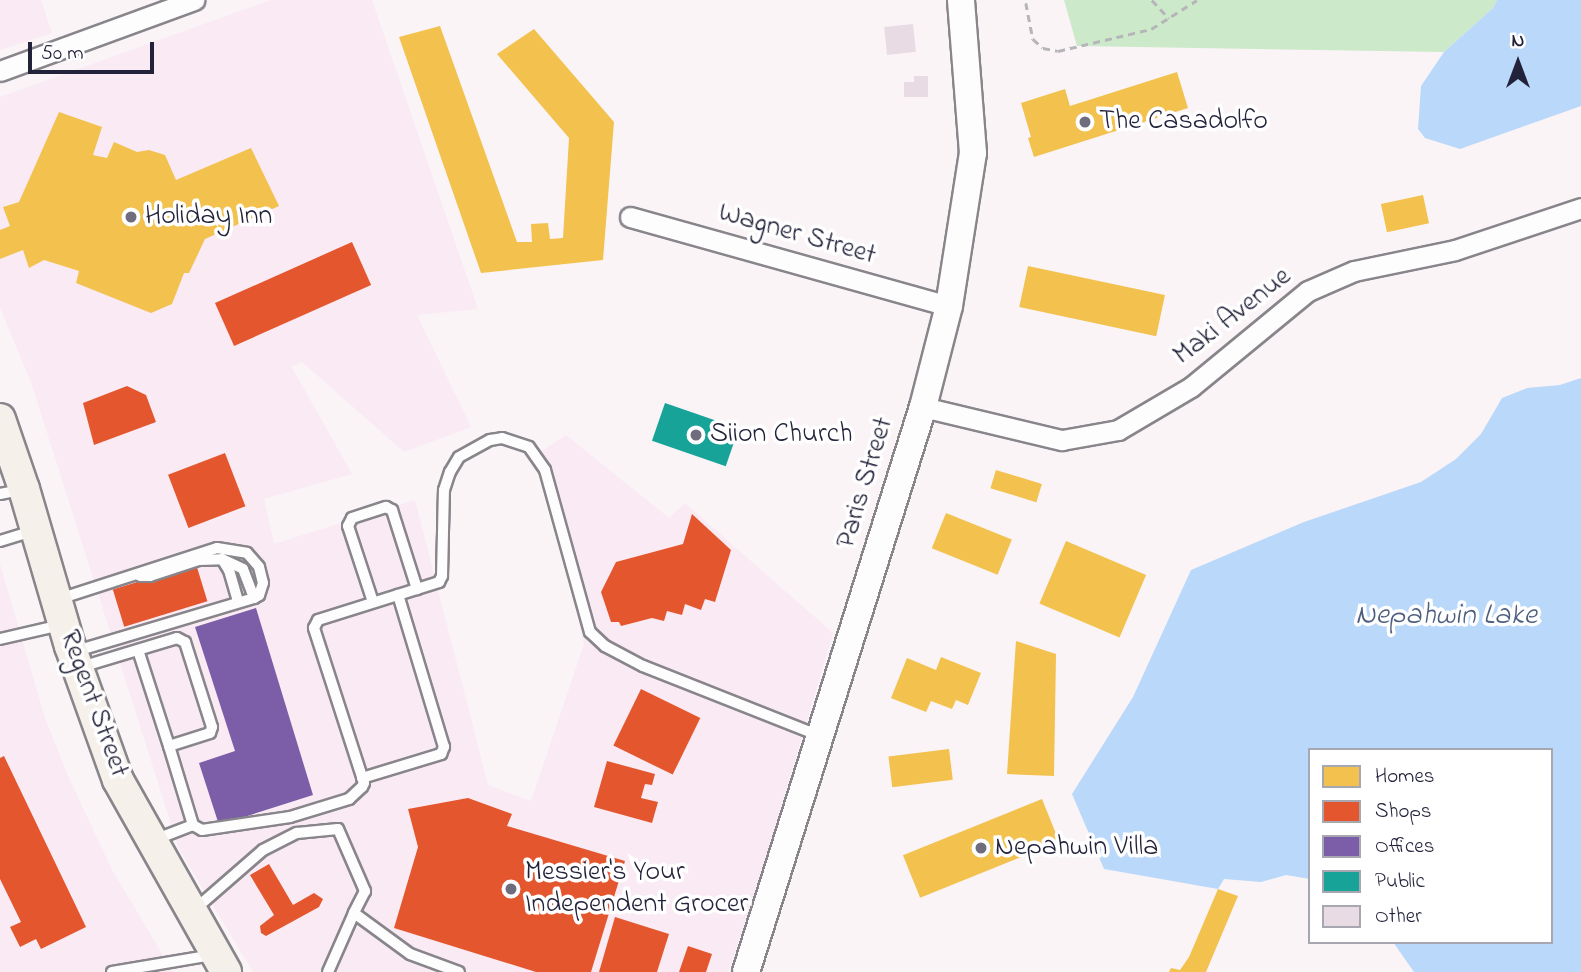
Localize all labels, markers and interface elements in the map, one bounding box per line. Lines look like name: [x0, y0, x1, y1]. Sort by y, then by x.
scale bar: [32, 28, 158, 72]
north arrow: [1483, 28, 1553, 98]
text: N: [1512, 28, 1524, 55]
text: 50 m: [41, 39, 84, 69]
place label: The Casadolfo: [1099, 105, 1268, 139]
marker: The Casadolfo: [1077, 114, 1093, 130]
street label: Wagner Street: [715, 197, 879, 273]
place label: Holiday Inn: [145, 200, 272, 234]
marker: Holiday Inn: [123, 209, 139, 225]
street label: Maki Avenue: [1167, 261, 1299, 373]
street label: Paris Street: [830, 413, 902, 553]
place label: Siion Church: [710, 418, 852, 452]
marker: Siion Church: [688, 427, 704, 443]
water label: Nepahwin Lake: [1355, 598, 1537, 634]
street label: Regent Street: [51, 626, 135, 782]
legend: [1308, 748, 1553, 944]
text: Homes: [1375, 762, 1435, 792]
text: Shops: [1375, 797, 1432, 827]
place label: Nepahwin Villa: [995, 831, 1158, 865]
text: Offices: [1375, 832, 1434, 862]
marker: Nepahwin Villa: [973, 840, 989, 856]
place label: Messier's Your Independent Grocer: [525, 856, 748, 922]
text: Public: [1375, 867, 1425, 897]
marker: Messier's Your Independent Grocer: [503, 881, 519, 897]
text: Other: [1375, 902, 1422, 932]

